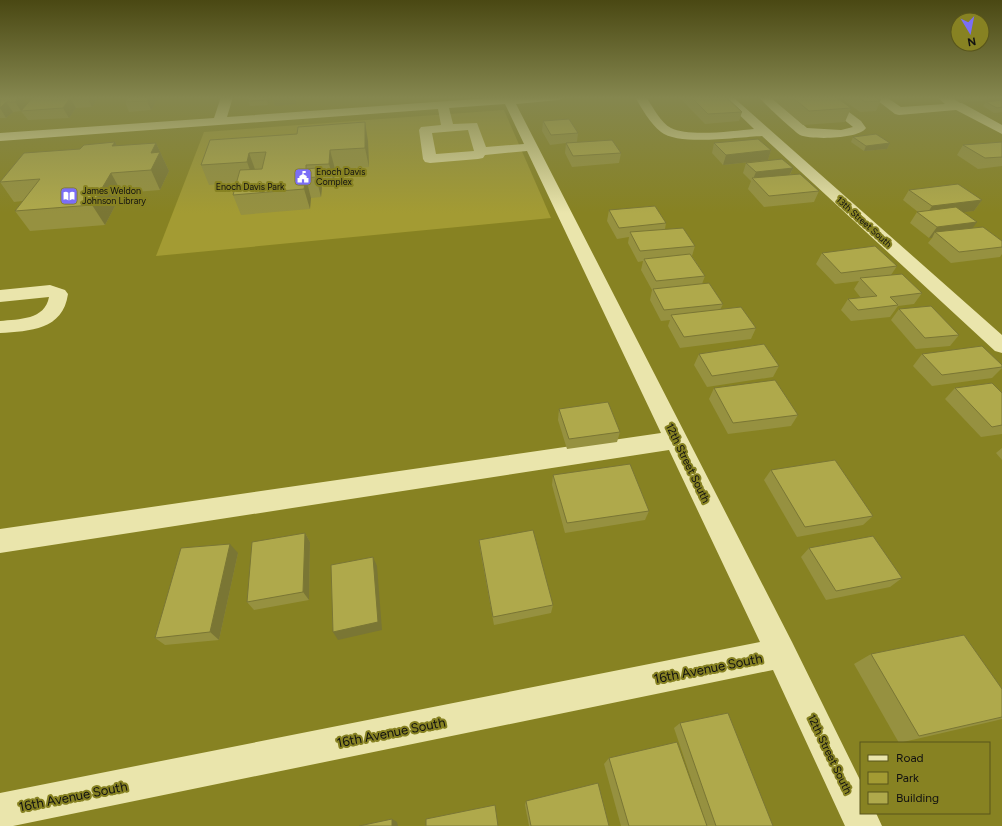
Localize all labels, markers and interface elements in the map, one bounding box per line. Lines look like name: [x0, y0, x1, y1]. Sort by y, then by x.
north arrow: [950, 12, 990, 52]
text: N: [966, 34, 977, 48]
place label: Enoch Davis Complex: [316, 166, 365, 187]
public building icon: Enoch Davis Complex: [293, 167, 313, 187]
park label: Enoch Davis Park: [216, 181, 285, 192]
place label: James Weldon Johnson Library: [82, 185, 146, 206]
library icon: James Weldon Johnson Library: [59, 186, 79, 206]
street label: 13th Street South: [834, 194, 894, 249]
street label: 12th Street South: [663, 421, 712, 505]
street label: 16th Avenue South: [653, 651, 764, 686]
street label: 12th Street South: [805, 712, 854, 796]
street label: 16th Avenue South: [336, 715, 447, 750]
legend: [860, 742, 990, 814]
text: Road: [896, 751, 924, 765]
text: Park: [896, 771, 919, 785]
street label: 16th Avenue South: [18, 779, 129, 814]
text: Building: [896, 791, 939, 805]

